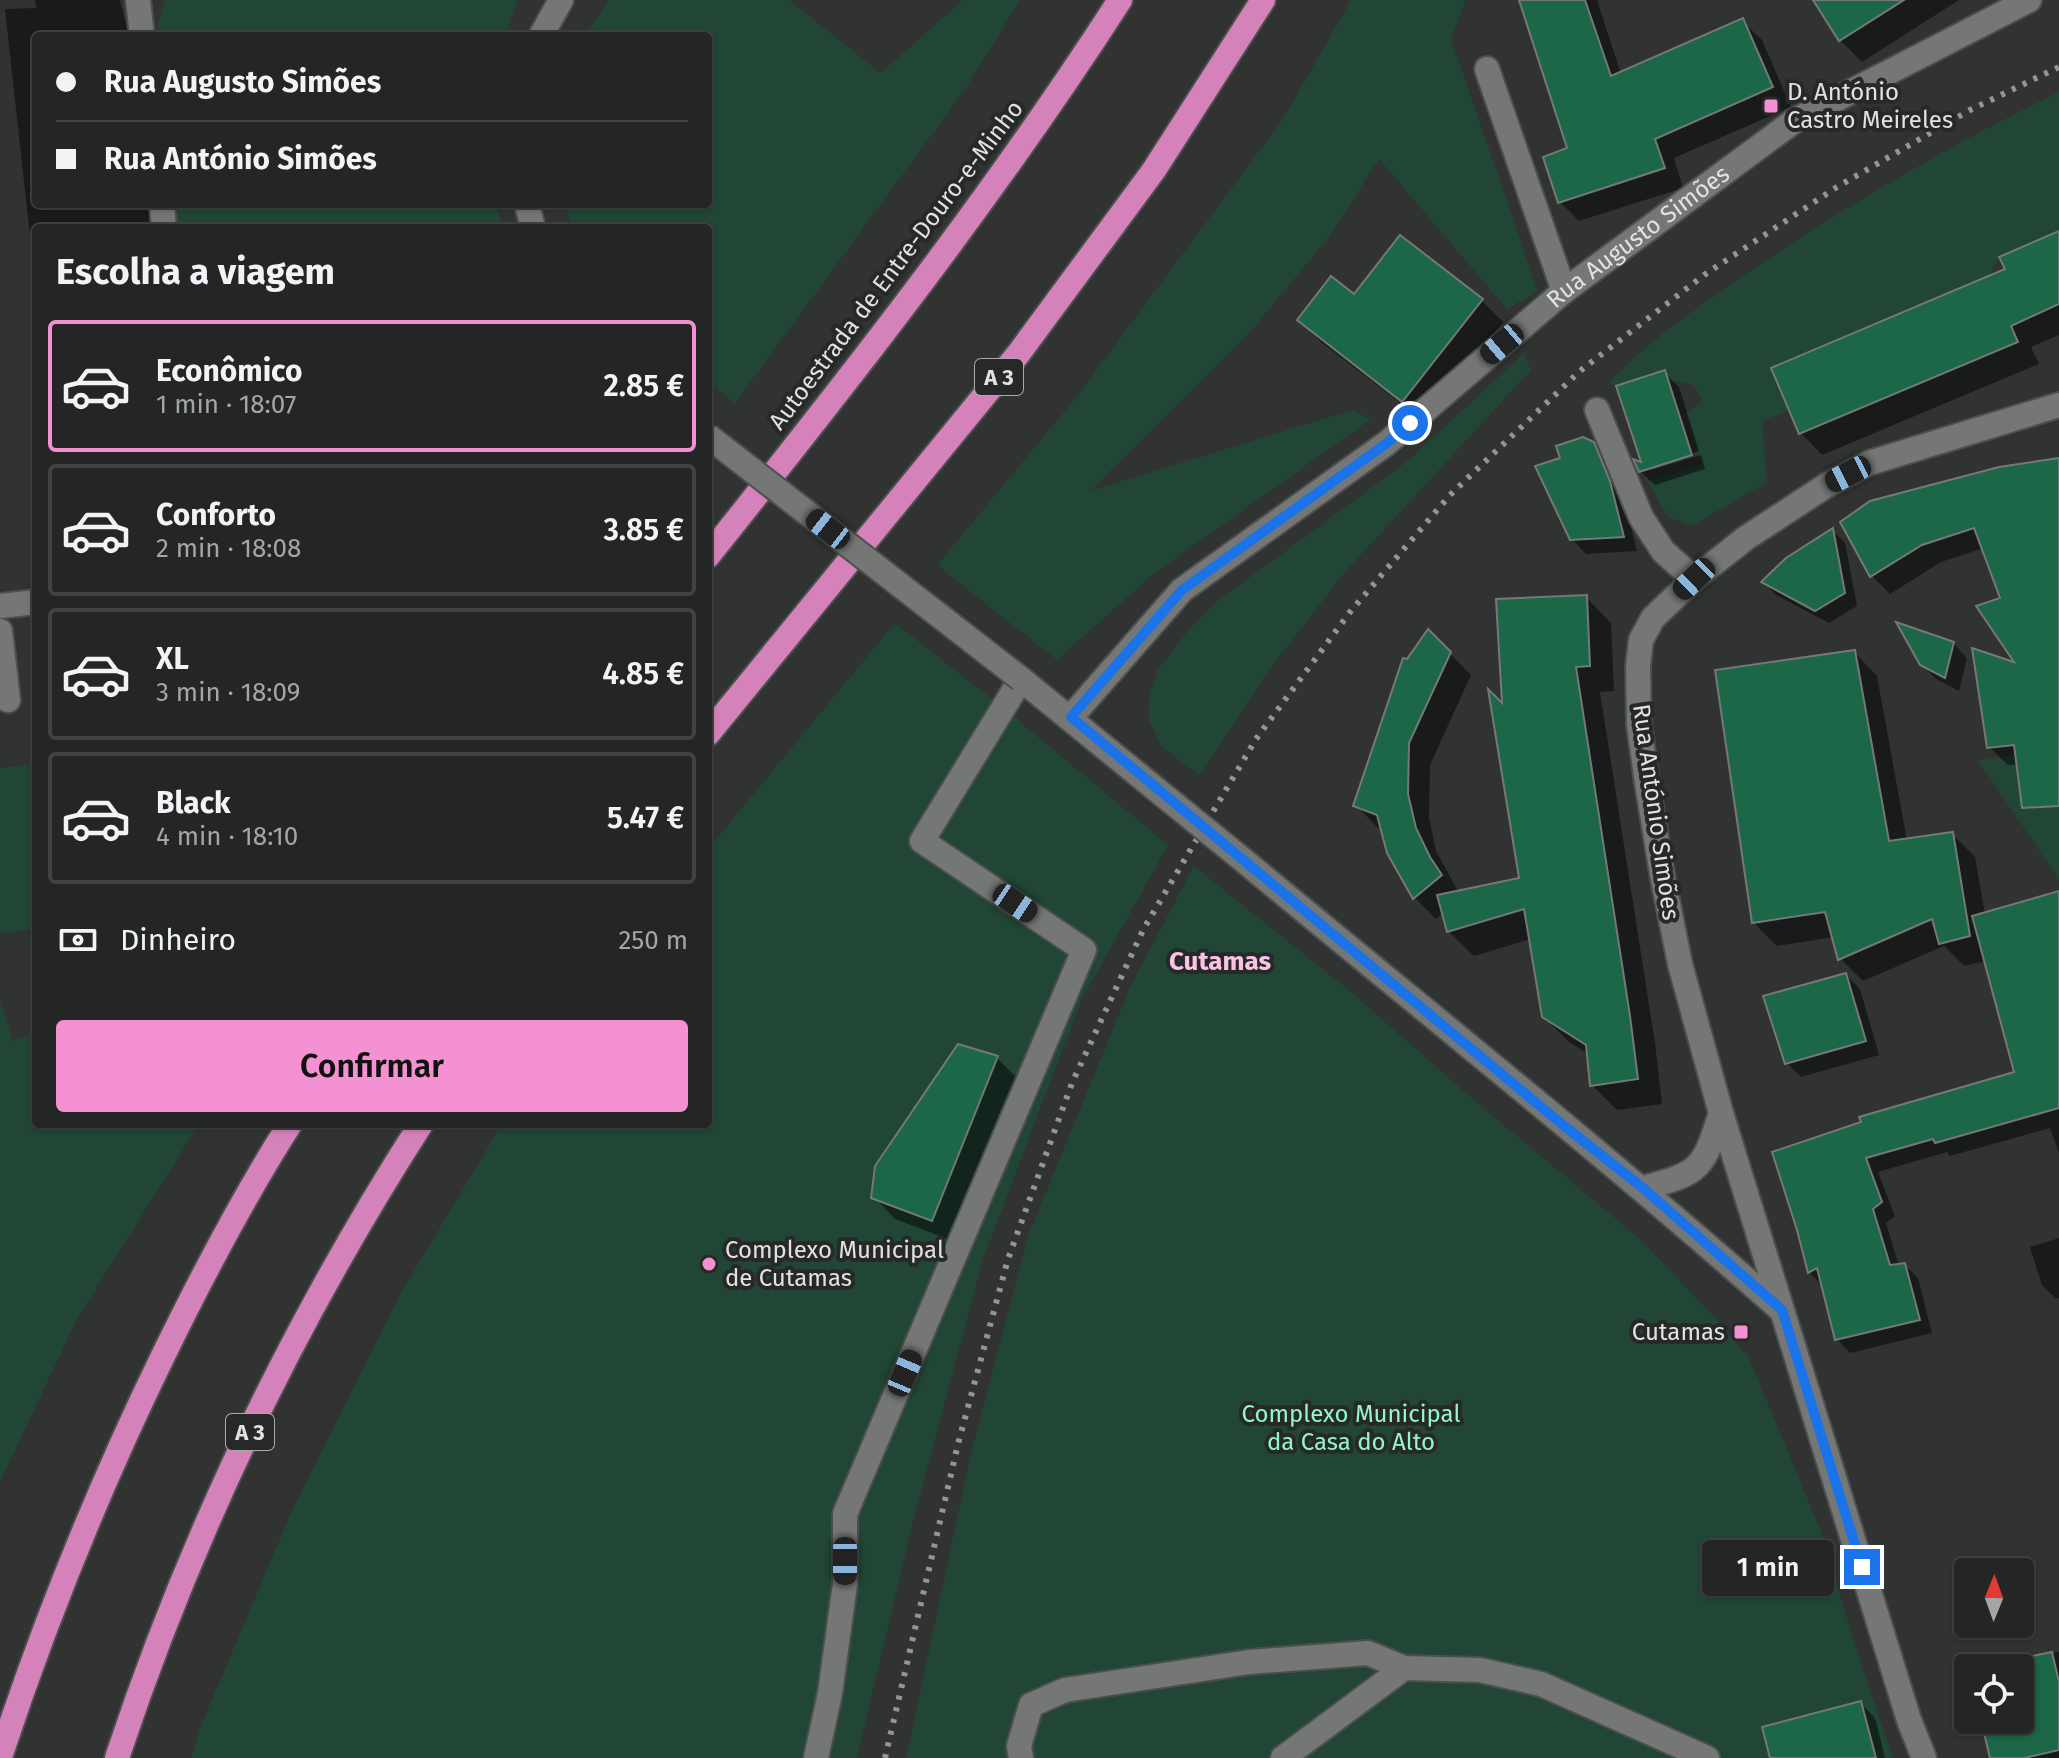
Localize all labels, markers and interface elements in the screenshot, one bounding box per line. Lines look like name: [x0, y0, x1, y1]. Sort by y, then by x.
text: Rua Augusto Simões: [104, 64, 381, 100]
place label: D. António Castro Meireles: [1787, 78, 1953, 134]
street label: Autoestrada de Entre-Douro-e-Minho: [763, 95, 1029, 435]
marker: D. António Castro Meireles: [1762, 97, 1780, 115]
text: Rua António Simões: [104, 141, 377, 177]
street label: Rua Augusto Simões: [1541, 160, 1735, 314]
text: Escolha a viagem: [56, 250, 335, 294]
car: [1476, 319, 1528, 369]
icon: car: [60, 350, 132, 422]
text: Econômico: [156, 353, 302, 389]
road number: A 3: [975, 359, 1023, 395]
text: 2.85 €: [603, 368, 684, 404]
text: 1 min · 18:07: [156, 389, 296, 420]
route start: [1392, 405, 1428, 441]
car: [1821, 452, 1875, 496]
icon: car: [60, 494, 132, 566]
text: Conforto: [156, 497, 276, 533]
car: [802, 505, 854, 553]
text: 3.85 €: [603, 512, 684, 548]
text: 2 min · 18:08: [156, 533, 301, 564]
car: [1668, 554, 1720, 604]
icon: car: [60, 638, 132, 710]
text: XL: [156, 641, 189, 677]
text: 4.85 €: [602, 656, 684, 692]
text: 3 min · 18:09: [156, 677, 300, 708]
street label: Rua António Simões: [1627, 702, 1685, 922]
icon: car: [60, 782, 132, 854]
text: Black: [156, 785, 231, 821]
text: 5.47 €: [607, 800, 684, 836]
text: 4 min · 18:10: [156, 821, 298, 852]
car: [988, 880, 1042, 926]
icon: cash: [56, 918, 100, 962]
text: Dinheiro: [120, 922, 236, 958]
text: 250 m: [618, 925, 688, 956]
district label: Cutamas: [1169, 946, 1271, 977]
button: Confirmar: [56, 1020, 688, 1112]
place label: Complexo Municipal de Cutamas: [725, 1236, 944, 1292]
marker: Complexo Municipal de Cutamas: [700, 1255, 718, 1273]
place label: Cutamas: [1632, 1318, 1725, 1346]
marker: Cutamas: [1732, 1323, 1750, 1341]
car: [885, 1346, 925, 1400]
park label: Complexo Municipal da Casa do Alto: [1242, 1400, 1460, 1456]
road number: A 3: [226, 1414, 274, 1450]
car: [833, 1537, 857, 1585]
callout: 1 min: [1702, 1539, 1834, 1595]
route end: [1844, 1549, 1880, 1585]
text: 1 min: [1737, 1552, 1799, 1583]
north arrow: [1954, 1558, 2034, 1638]
map controls: [1954, 1558, 2034, 1734]
button: locate: [1954, 1654, 2034, 1734]

